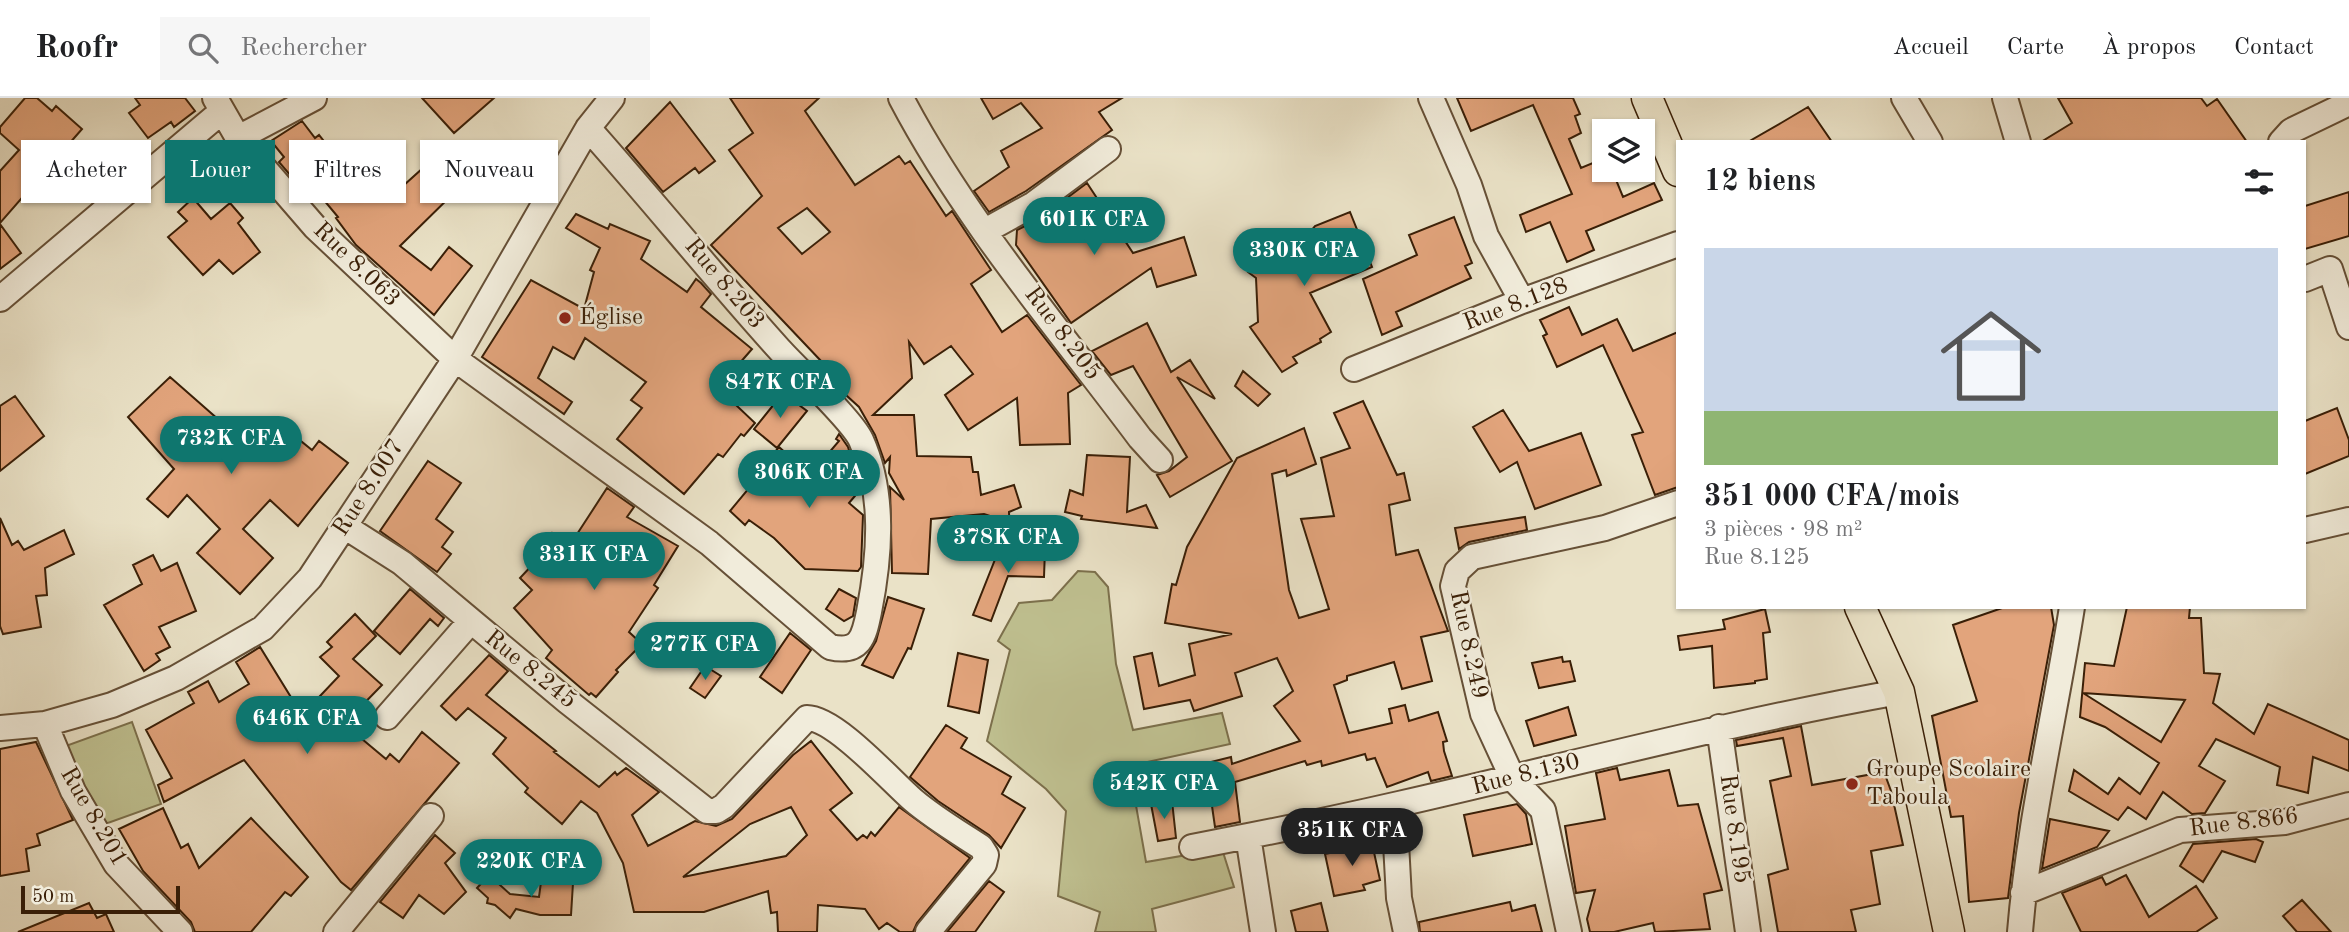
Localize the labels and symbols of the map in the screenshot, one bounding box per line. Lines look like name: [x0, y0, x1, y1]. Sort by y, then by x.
pin: 601K CFA: [1022, 198, 1166, 257]
street label: Rue 8.063: [308, 218, 404, 312]
pin: 330K CFA: [1232, 228, 1376, 288]
street label: Rue 8.203: [679, 234, 769, 334]
street label: Rue 8.128: [1460, 274, 1572, 336]
street label: Rue 8.205: [1019, 283, 1105, 385]
place label: Église: [579, 302, 643, 330]
marker: Église: [557, 310, 573, 326]
pin: 847K CFA: [708, 360, 852, 420]
pin: 732K CFA: [159, 416, 303, 476]
street label: Rue 8.007: [329, 435, 409, 541]
pin: 306K CFA: [737, 450, 881, 510]
pin: 378K CFA: [936, 516, 1080, 575]
pin: 331K CFA: [522, 532, 666, 592]
street label: Rue 8.249: [1445, 589, 1491, 701]
pin: 277K CFA: [633, 622, 777, 682]
street label: Rue 8.245: [480, 626, 580, 714]
pin: 646K CFA: [235, 696, 379, 756]
street label: Rue 8.130: [1470, 750, 1582, 800]
place label: Groupe Scolaire Taboula: [1866, 758, 2031, 810]
pin: 542K CFA: [1092, 762, 1236, 821]
street label: Rue 8.201: [55, 763, 131, 871]
street label: Rue 8.195: [1714, 773, 1754, 885]
marker: Groupe Scolaire Taboula: [1844, 776, 1860, 792]
street label: Rue 8.866: [2188, 804, 2300, 842]
pin: 351K CFA: [1280, 808, 1424, 868]
pin: 220K CFA: [459, 840, 603, 899]
scale bar: [21, 883, 180, 915]

